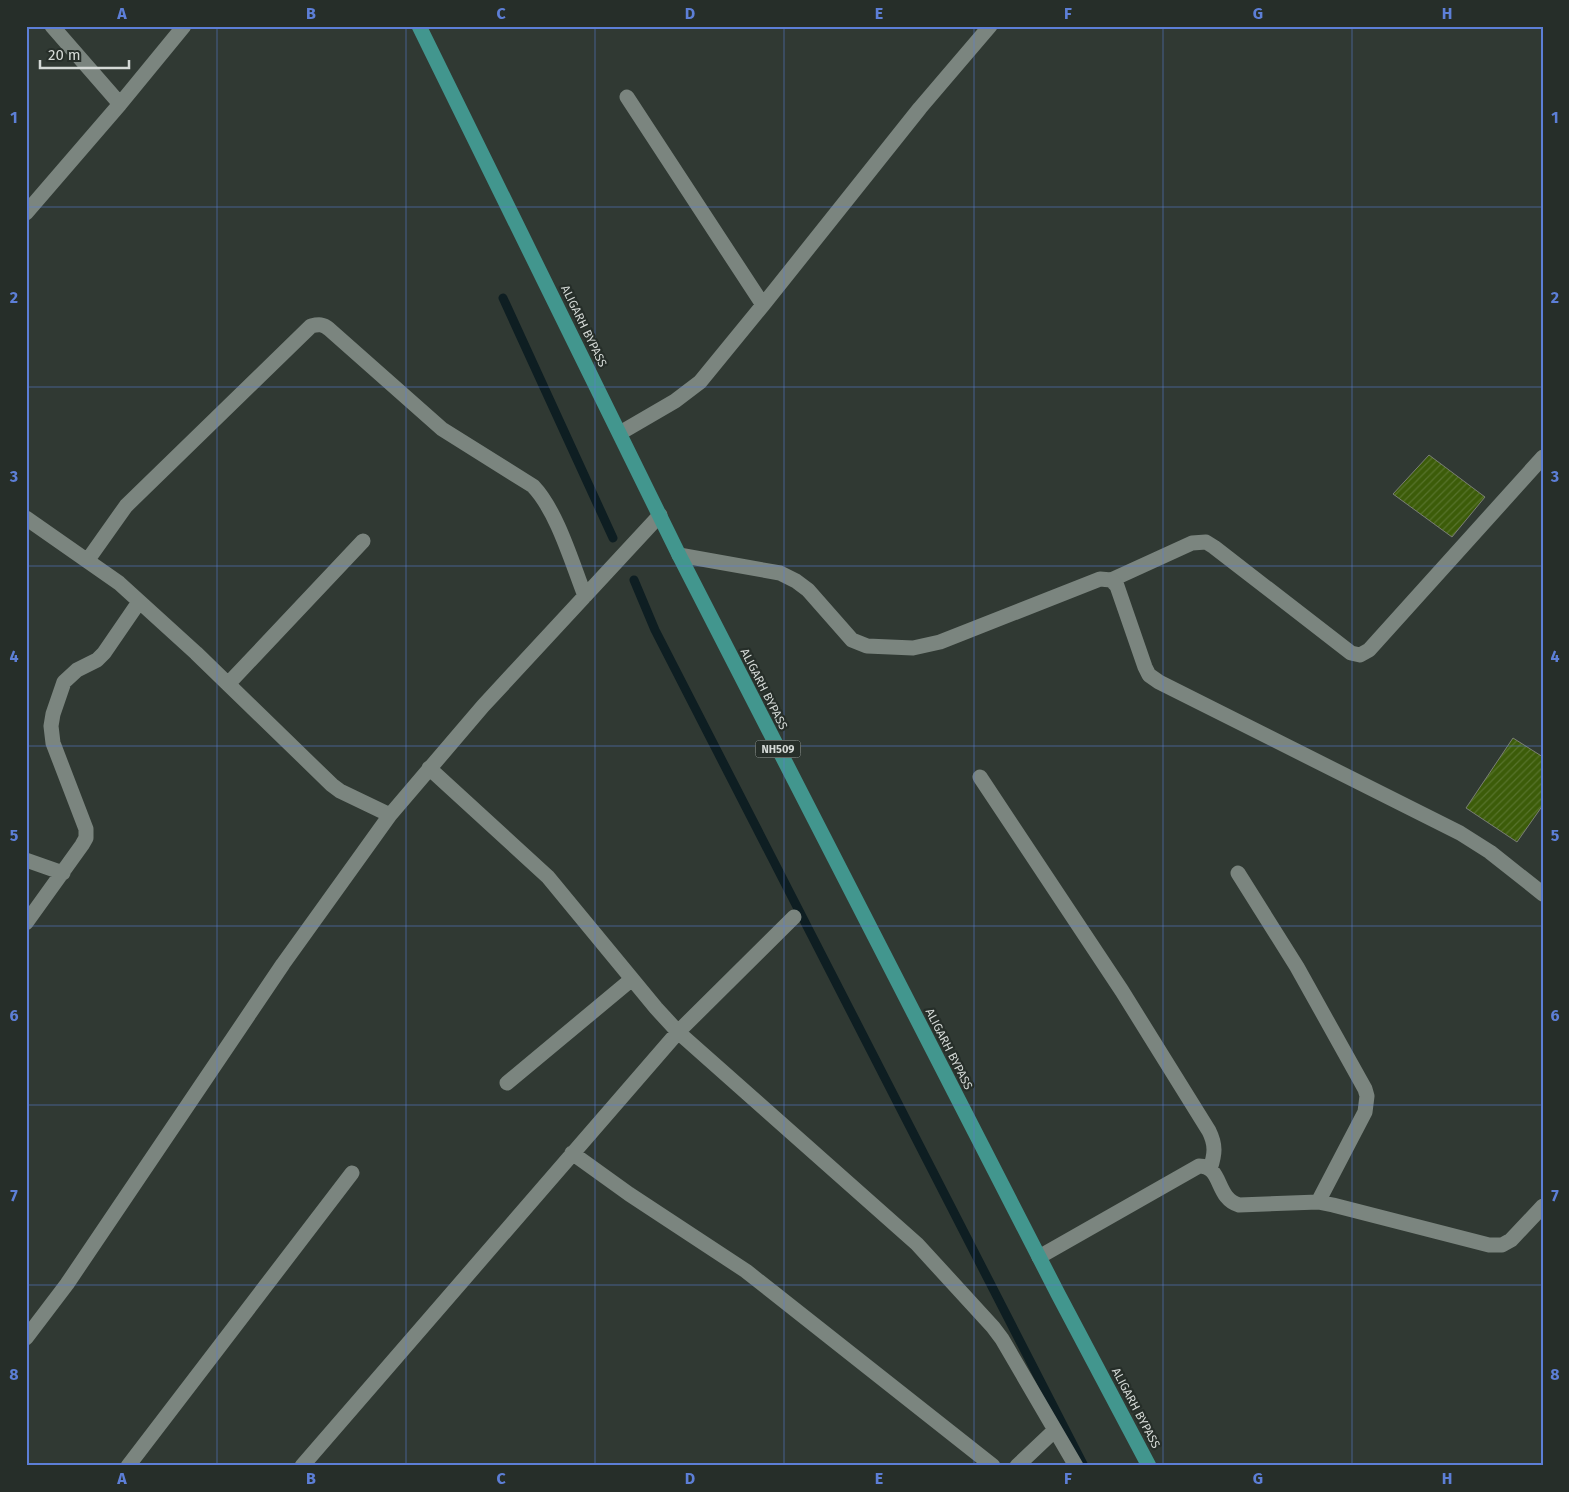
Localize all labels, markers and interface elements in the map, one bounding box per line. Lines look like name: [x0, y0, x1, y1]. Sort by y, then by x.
text: A: [116, 4, 127, 23]
text: B: [306, 4, 316, 23]
text: C: [496, 4, 506, 23]
text: D: [685, 4, 695, 23]
text: E: [875, 4, 883, 23]
text: F: [1064, 4, 1072, 23]
text: G: [1253, 4, 1263, 23]
text: H: [1442, 4, 1452, 23]
scale bar: [40, 38, 129, 70]
text: 20 m: [48, 46, 81, 64]
text: 1: [10, 108, 18, 127]
text: 1: [1551, 108, 1559, 127]
street label: ALIGARH BYPASS: [558, 283, 610, 370]
text: 2: [10, 288, 18, 307]
text: 2: [1551, 288, 1559, 307]
text: 3: [9, 467, 18, 486]
text: 3: [1550, 467, 1559, 486]
street label: ALIGARH BYPASS: [738, 646, 791, 732]
text: 4: [9, 647, 19, 666]
text: 4: [1550, 647, 1560, 666]
road number: NH509: [756, 741, 800, 758]
text: 5: [10, 826, 19, 845]
text: 5: [1551, 826, 1560, 845]
text: 6: [9, 1006, 19, 1025]
street label: ALIGARH BYPASS: [923, 1006, 976, 1092]
text: 6: [1550, 1006, 1560, 1025]
text: 7: [10, 1186, 18, 1205]
text: 7: [1551, 1186, 1559, 1205]
text: 8: [9, 1365, 19, 1384]
street label: ALIGARH BYPASS: [1109, 1365, 1163, 1451]
text: 8: [1550, 1365, 1560, 1384]
text: A: [116, 1469, 127, 1488]
text: B: [306, 1469, 316, 1488]
text: C: [496, 1469, 506, 1488]
text: D: [685, 1469, 695, 1488]
text: E: [875, 1469, 883, 1488]
text: F: [1064, 1469, 1072, 1488]
text: G: [1253, 1469, 1263, 1488]
text: H: [1442, 1469, 1452, 1488]

